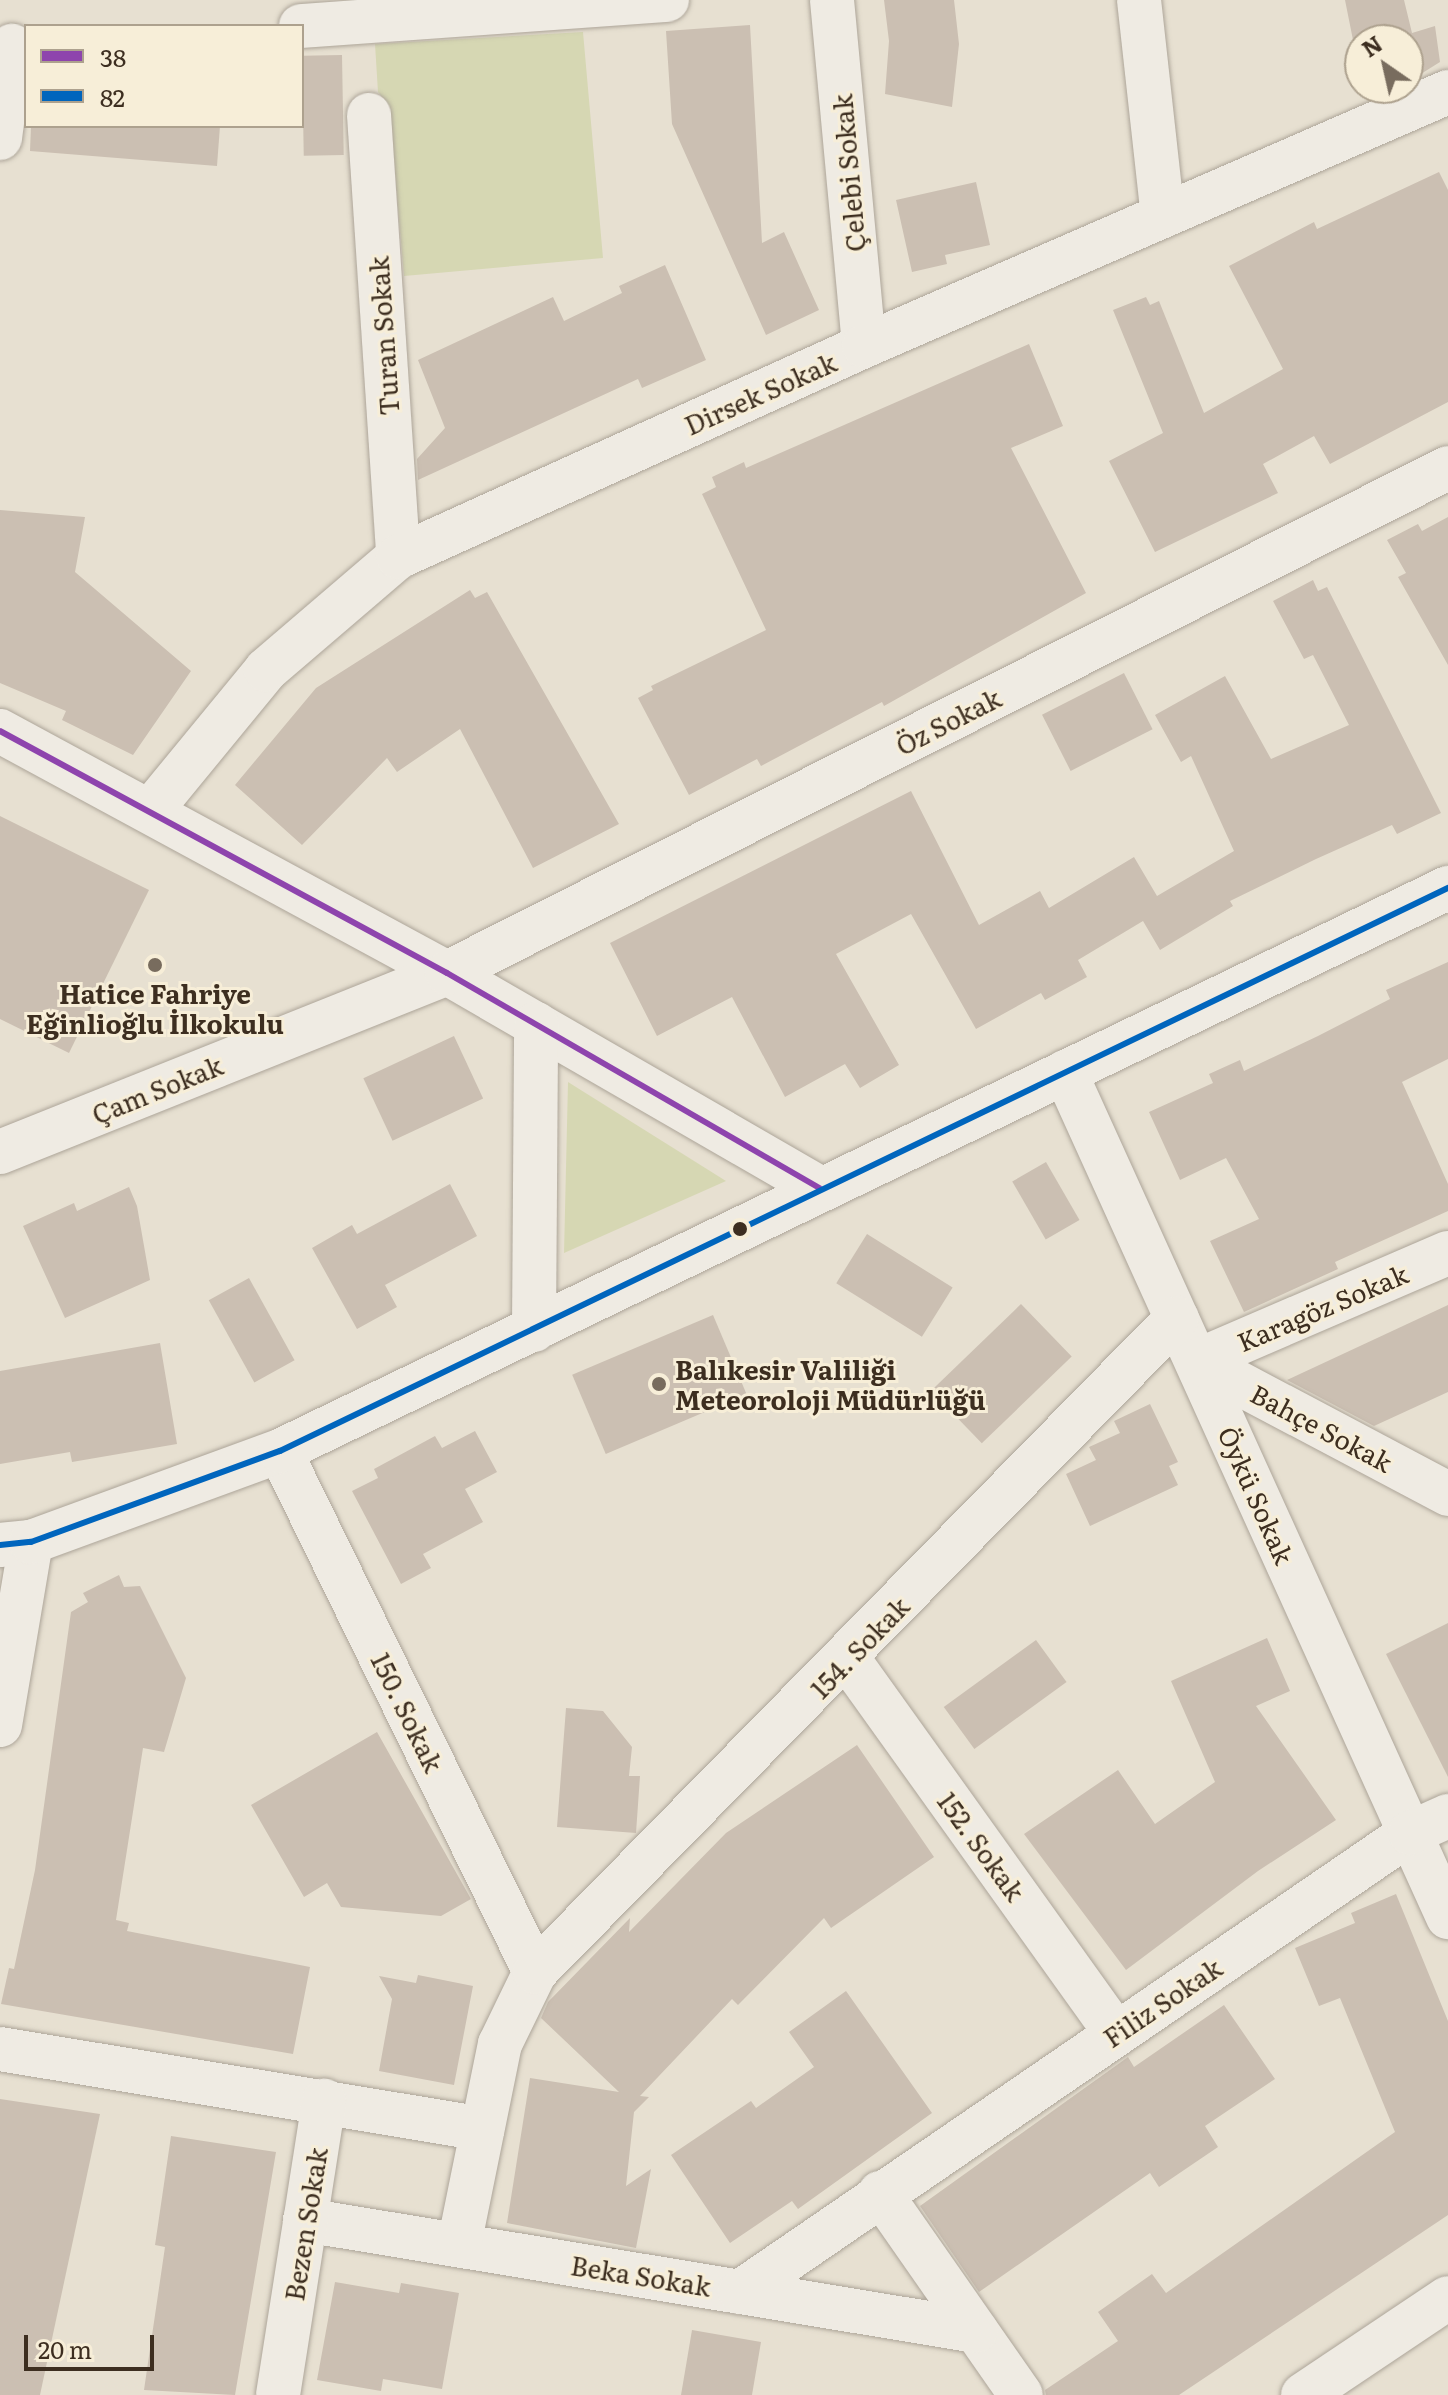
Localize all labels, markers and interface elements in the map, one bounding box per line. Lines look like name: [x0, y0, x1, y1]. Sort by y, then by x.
legend: [24, 24, 304, 128]
north arrow: [1344, 24, 1424, 104]
text: N: [1355, 27, 1388, 64]
text: 38: [100, 39, 126, 74]
text: 82: [100, 79, 125, 114]
street label: Çelebi Sokak: [826, 93, 870, 253]
street label: Turan Sokak: [362, 255, 404, 417]
street label: Dirsek Sokak: [679, 346, 841, 440]
street label: Öz Sokak: [890, 681, 1006, 761]
marker: Hatice Fahriye Eğinlioğlu İlkokulu: [146, 956, 164, 974]
place label: Hatice Fahriye Eğinlioğlu İlkokulu: [26, 977, 284, 1038]
street label: Çam Sokak: [87, 1049, 227, 1129]
unlabelled marker: [732, 1221, 748, 1237]
street label: Karagöz Sokak: [1232, 1257, 1412, 1357]
place label: Balıkesir Valiliği Meteoroloji Müdürlüğü: [675, 1353, 986, 1414]
marker: Balıkesir Valiliği Meteoroloji Müdürlüğü: [650, 1375, 668, 1393]
street label: Bahçe Sokak: [1246, 1377, 1398, 1477]
street label: Öykü Sokak: [1213, 1421, 1301, 1569]
street label: 154. Sokak: [803, 1590, 915, 1704]
street label: 150. Sokak: [366, 1647, 450, 1777]
street label: 152. Sokak: [932, 1786, 1032, 1906]
street label: Filiz Sokak: [1097, 1951, 1227, 2053]
street label: Bezen Sokak: [277, 2145, 333, 2303]
street label: Beka Sokak: [569, 2249, 713, 2301]
scale bar: [28, 2319, 158, 2369]
text: 20 m: [38, 2331, 92, 2366]

